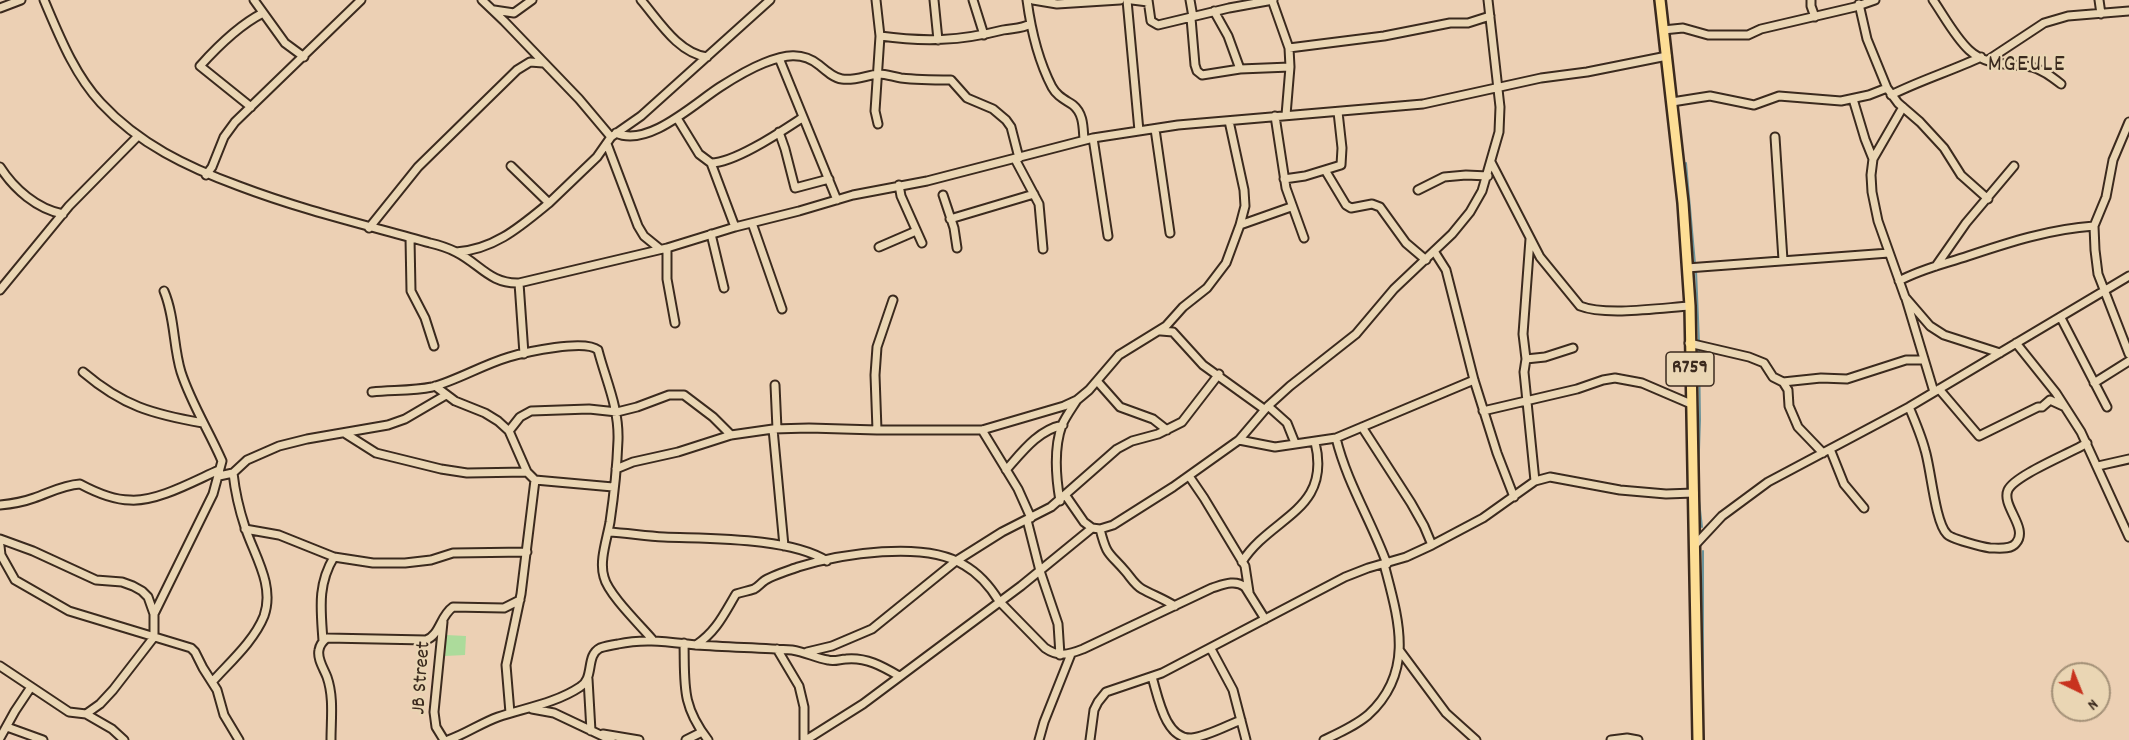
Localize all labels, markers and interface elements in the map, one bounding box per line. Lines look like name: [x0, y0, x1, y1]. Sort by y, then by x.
district label: MGEULE: [1988, 53, 2066, 81]
road number: R759: [1666, 352, 1714, 386]
street label: JB Street: [408, 640, 438, 716]
north arrow: [2051, 662, 2111, 722]
text: N: [2082, 693, 2103, 715]

